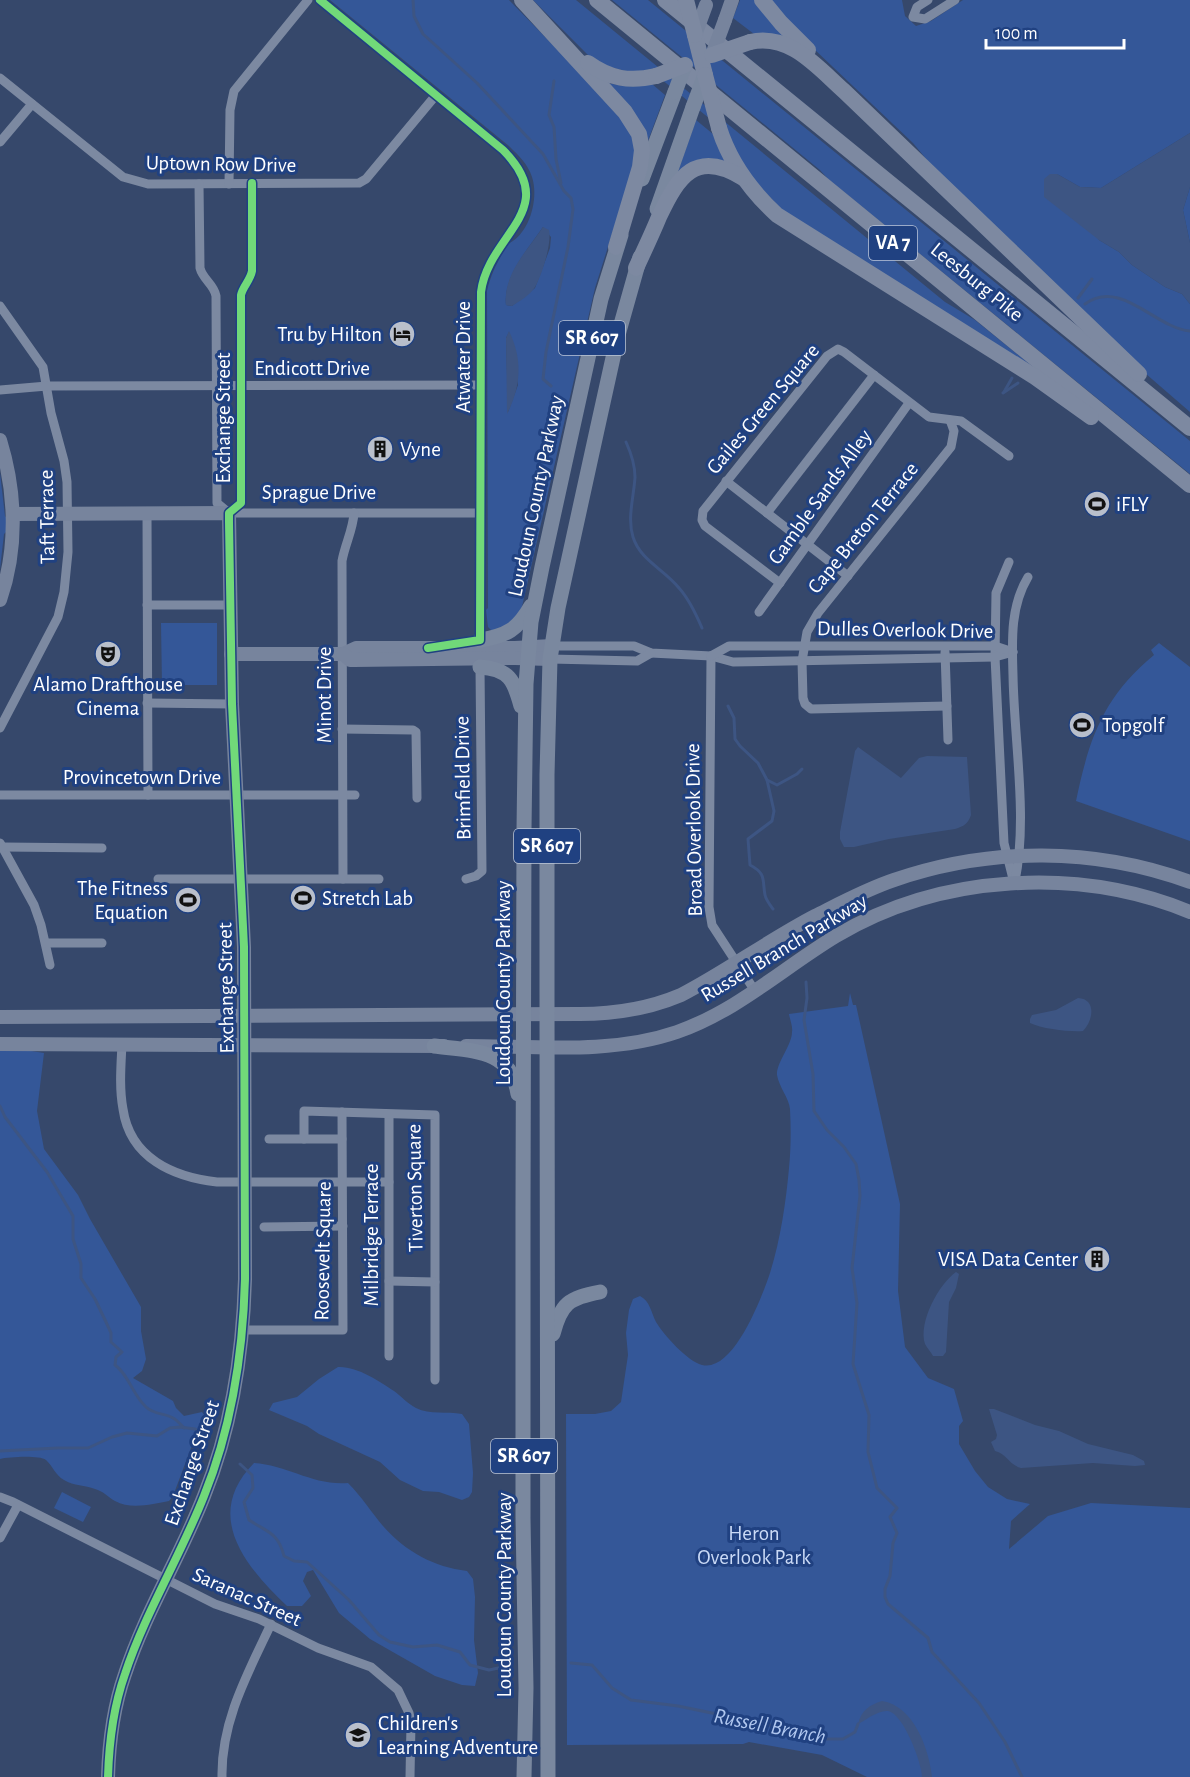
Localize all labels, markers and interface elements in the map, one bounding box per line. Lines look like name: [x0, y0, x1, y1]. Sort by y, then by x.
scale bar: [986, 12, 1124, 50]
text: 100 m: [995, 25, 1038, 43]
street label: Uptown Row Drive: [146, 152, 296, 176]
road number: VA 7: [869, 226, 917, 260]
street label: Leesburg Pike: [927, 239, 1027, 325]
street label: Atwater Drive: [453, 301, 474, 413]
hotel icon: Tru by Hilton: [387, 319, 417, 349]
road number: SR 607: [559, 321, 625, 355]
place label: Tru by Hilton: [277, 324, 382, 345]
street label: Gailes Green Square: [703, 340, 823, 478]
street label: Exchange Street: [213, 352, 234, 484]
street label: Endicott Drive: [254, 358, 370, 379]
street label: Loudoun County Parkway: [504, 393, 568, 599]
street label: Gamble Sands Alley: [764, 426, 876, 568]
building icon: Vyne: [365, 434, 395, 464]
place label: Vyne: [400, 439, 441, 460]
street label: Cape Breton Terrace: [804, 458, 922, 598]
street label: Taft Terrace: [36, 470, 58, 564]
street label: Sprague Drive: [262, 482, 376, 503]
sports icon: iFLY: [1082, 489, 1112, 519]
place label: iFLY: [1116, 494, 1149, 515]
street label: Dulles Overlook Drive: [817, 618, 993, 642]
theatre icon: Alamo Drafthouse Cinema: [93, 639, 123, 669]
street label: Minot Drive: [314, 647, 335, 743]
place label: Alamo Drafthouse Cinema: [33, 674, 183, 719]
sports icon: Topgolf: [1067, 710, 1097, 740]
place label: Topgolf: [1102, 715, 1166, 736]
street label: Brimfield Drive: [451, 716, 475, 840]
street label: Broad Overlook Drive: [682, 743, 706, 917]
street label: Provincetown Drive: [63, 767, 221, 788]
road number: SR 607: [514, 829, 580, 863]
place label: The Fitness Equation: [77, 878, 168, 923]
street label: Loudoun County Parkway: [493, 880, 514, 1086]
sports icon: Stretch Lab: [288, 883, 318, 913]
sports icon: The Fitness Equation: [173, 885, 203, 915]
place label: Stretch Lab: [322, 888, 413, 909]
street label: Russell Branch Parkway: [697, 890, 871, 1006]
street label: Exchange Street: [214, 922, 238, 1054]
street label: Tiverton Square: [403, 1124, 427, 1252]
street label: Milbridge Terrace: [361, 1164, 382, 1306]
street label: Roosevelt Square: [311, 1181, 335, 1321]
building icon: VISA Data Center: [1082, 1244, 1112, 1274]
place label: VISA Data Center: [938, 1249, 1078, 1270]
street label: Exchange Street: [161, 1397, 223, 1528]
road number: SR 607: [491, 1439, 557, 1473]
street label: Loudoun County Parkway: [494, 1492, 515, 1698]
park label: Heron Overlook Park: [697, 1523, 811, 1568]
street label: Saranac Street: [189, 1564, 305, 1630]
water label: Russell Branch: [712, 1704, 828, 1748]
place label: Children's Learning Adventure: [378, 1713, 538, 1758]
school or university icon: Children's Learning Adventure: [343, 1720, 373, 1750]

